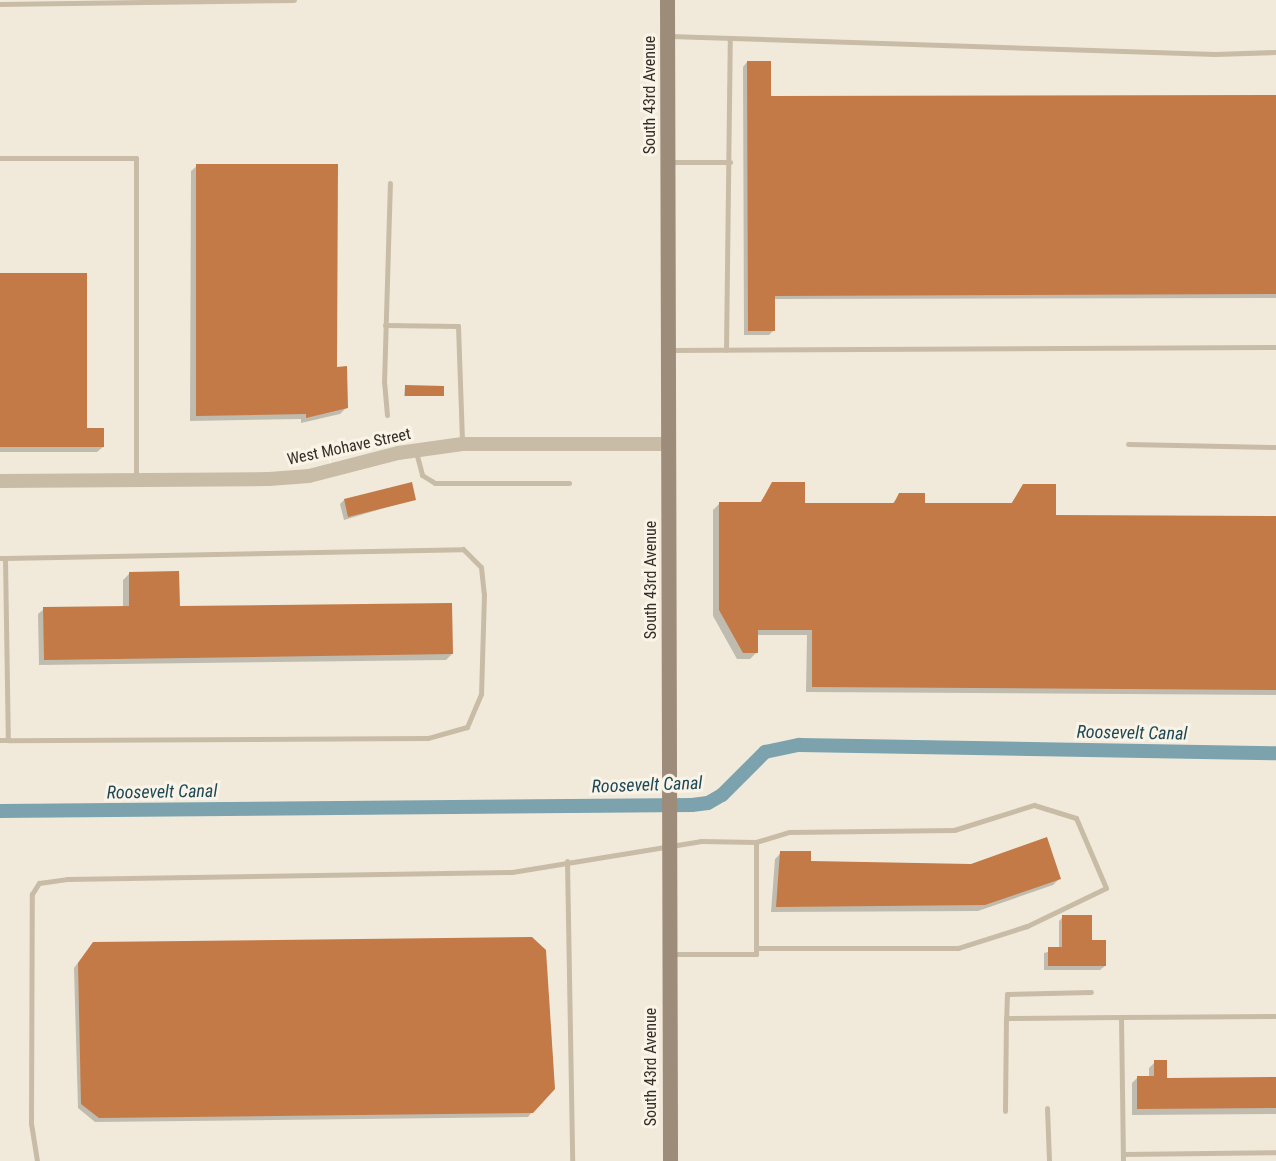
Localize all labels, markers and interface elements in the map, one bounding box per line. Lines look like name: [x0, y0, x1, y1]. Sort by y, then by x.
street label: South 43rd Avenue: [640, 36, 660, 154]
street label: West Mohave Street: [285, 425, 413, 469]
street label: South 43rd Avenue: [641, 521, 661, 639]
water label: Roosevelt Canal: [1076, 721, 1188, 745]
water label: Roosevelt Canal: [591, 772, 703, 798]
water label: Roosevelt Canal: [106, 780, 218, 804]
street label: South 43rd Avenue: [641, 1008, 661, 1126]

